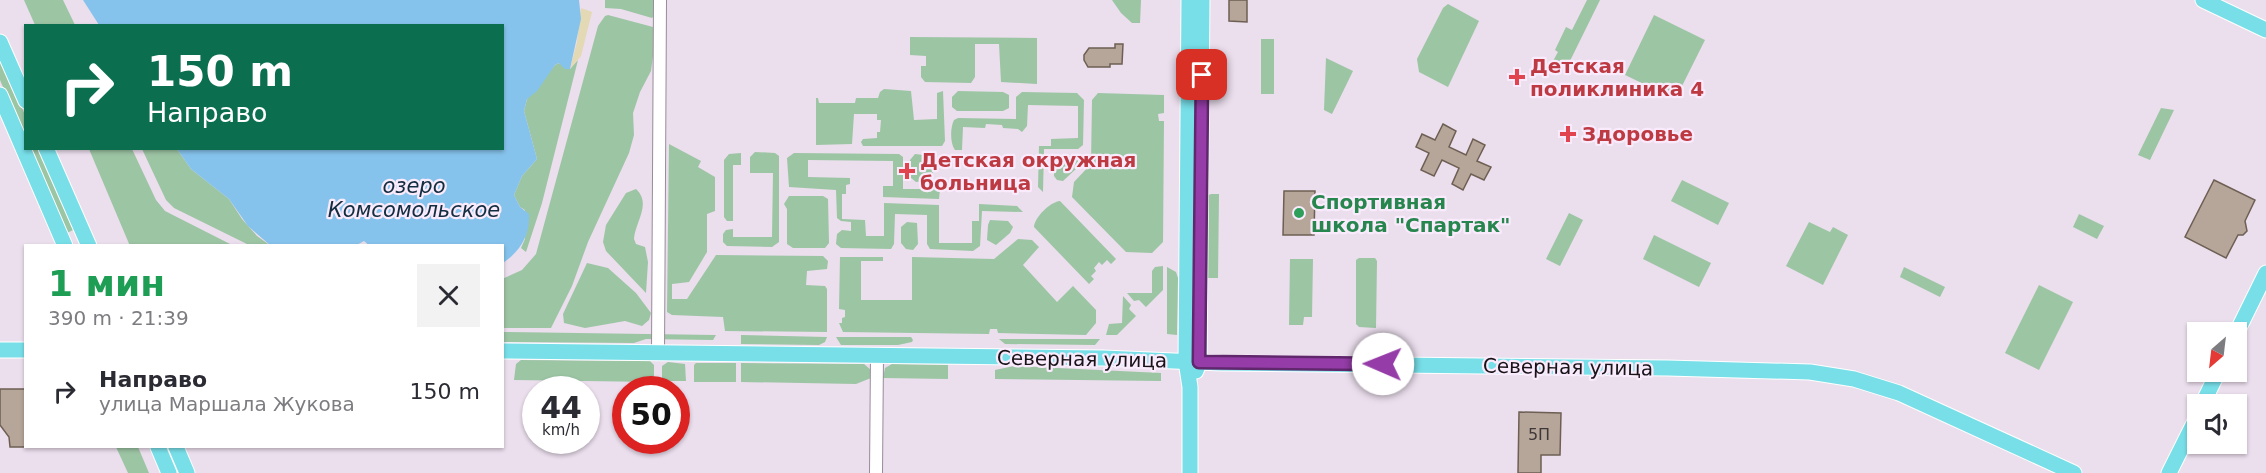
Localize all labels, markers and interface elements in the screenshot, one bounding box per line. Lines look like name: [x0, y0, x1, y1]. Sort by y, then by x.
text: 150 m: [147, 47, 293, 96]
icon: right: [48, 48, 126, 126]
pin: [1176, 49, 1227, 100]
place label: Детская поликлиника 4: [1530, 54, 1704, 101]
icon: arrive: [1185, 58, 1218, 91]
marker: Детская поликлиника 4: [1508, 68, 1526, 86]
text: Направо: [147, 97, 268, 128]
place label: Здоровье: [1582, 122, 1693, 146]
marker: Здоровье: [1559, 125, 1577, 143]
place label: Детская окружная больница: [920, 148, 1136, 195]
marker: Детская окружная больница: [898, 162, 916, 180]
water label: озеро Комсомольское: [328, 174, 500, 222]
place label: Спортивная школа "Спартак": [1311, 190, 1510, 237]
marker: Спортивная школа "Спартак": [1292, 206, 1306, 220]
text: 1 мин: [48, 263, 165, 304]
button: close: [417, 264, 480, 327]
text: 390 m · 21:39: [48, 306, 189, 330]
north arrow: [2187, 322, 2247, 382]
map controls: [2187, 322, 2247, 454]
position arrow: [1351, 332, 1415, 396]
street label: Северная улица: [997, 346, 1167, 372]
street label: Северная улица: [1483, 354, 1653, 380]
text: Направо: [99, 367, 207, 392]
icon: right: [48, 375, 81, 408]
speed limit sign: 50: [612, 376, 690, 454]
text: 150 m: [410, 379, 480, 404]
text: 44: [540, 390, 582, 425]
text: улица Маршала Жукова: [99, 392, 355, 416]
button: sound: [2187, 394, 2247, 454]
text: km/h: [542, 421, 580, 439]
house number: 5П: [1528, 425, 1550, 444]

